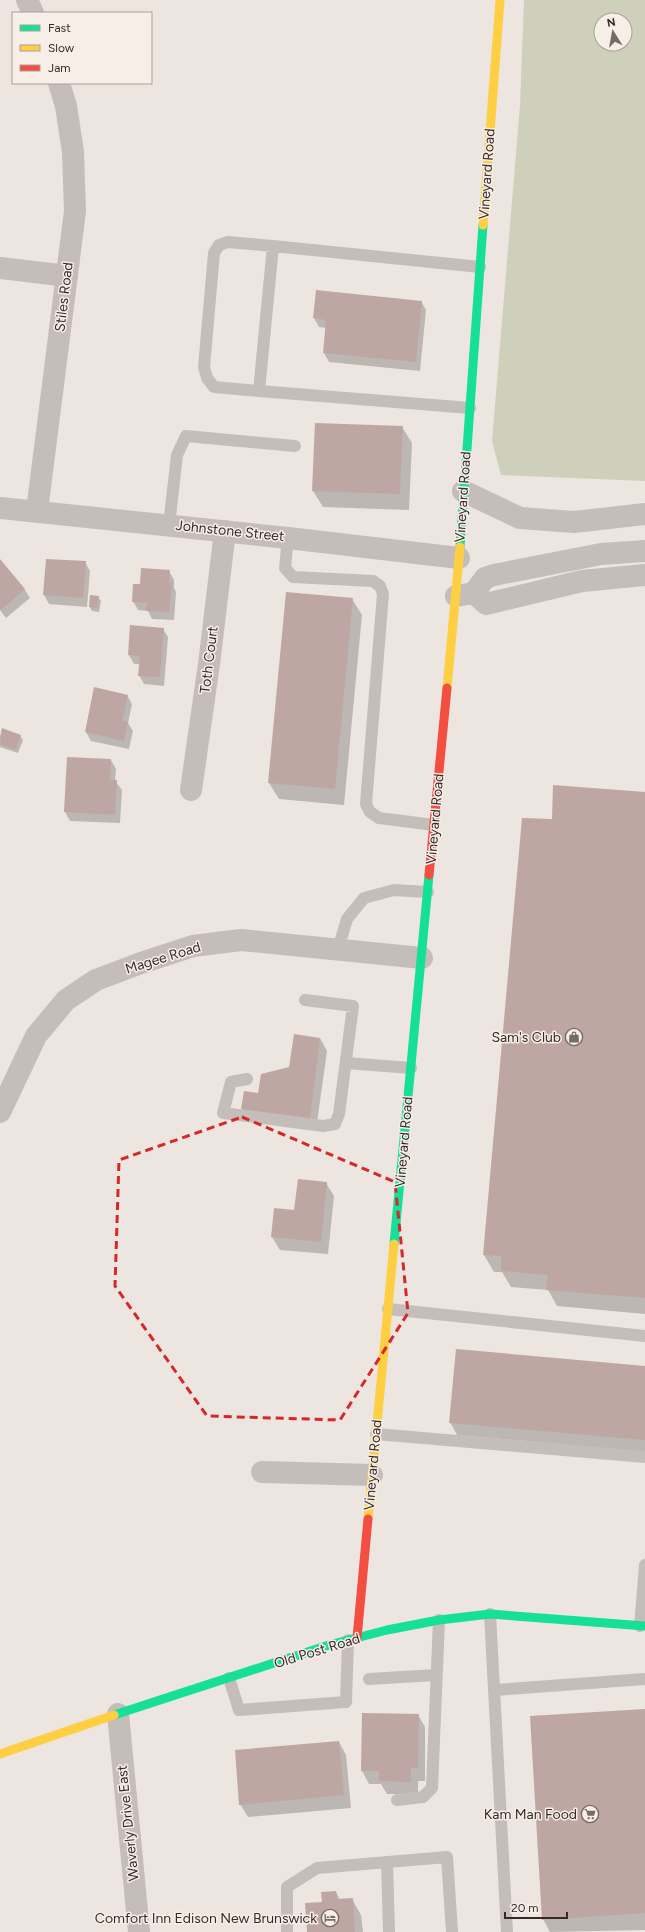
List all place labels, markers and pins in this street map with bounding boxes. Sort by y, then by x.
shop icon: Sam's Club [564,1027,584,1047]
place label: Sam's Club [491,1029,561,1046]
supermarket icon: Kam Man Food [580,1804,600,1824]
place label: Kam Man Food [484,1806,577,1823]
hotel icon: Comfort Inn Edison New Brunswick [320,1908,340,1928]
place label: Comfort Inn Edison New Brunswick [95,1910,317,1927]

